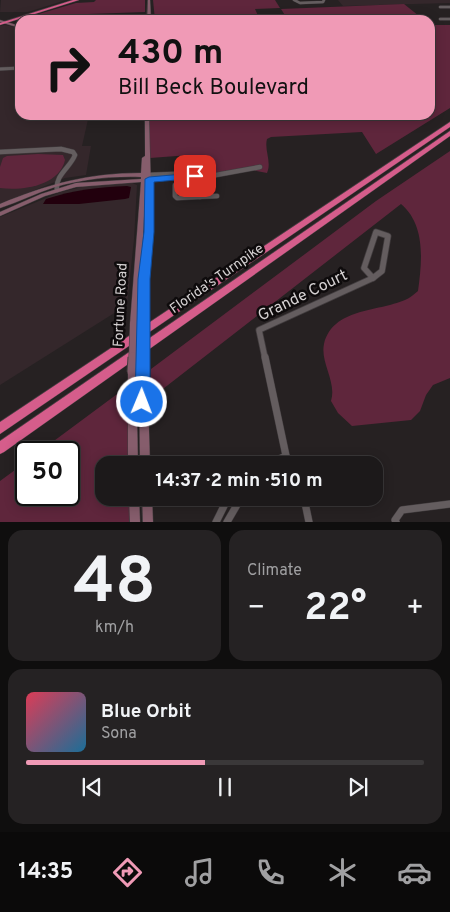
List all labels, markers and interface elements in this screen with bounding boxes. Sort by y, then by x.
text: 430 m [118,32,223,76]
icon: right [35,35,100,100]
text: Bill Beck Boulevard [118,75,309,102]
pin [174,155,216,197]
icon: arrive [181,162,209,190]
street label: Florida's Turnpike [167,240,267,318]
street label: Fortune Road [110,262,132,348]
street label: Grande Court [255,266,351,326]
position arrow [115,375,167,427]
speed limit sign: 50 [15,441,80,506]
text: 14:37 · 2 min · 510 m [155,469,323,493]
text: 48 [73,544,156,626]
text: Climate [247,561,302,581]
text: 22° [304,585,367,634]
text: − [247,591,265,627]
text: + [406,591,424,627]
text: km/h [95,618,134,638]
text: Blue Orbit [101,700,191,724]
text: Sona [101,724,137,744]
icon: previous [78,773,106,801]
icon: pause [211,773,239,801]
icon: next [344,773,372,801]
icon: directions [110,855,145,890]
icon: music [182,855,217,890]
icon: phone [253,855,288,890]
icon: climate [325,855,360,890]
icon: car [397,855,432,890]
text: 14:35 [18,859,73,886]

